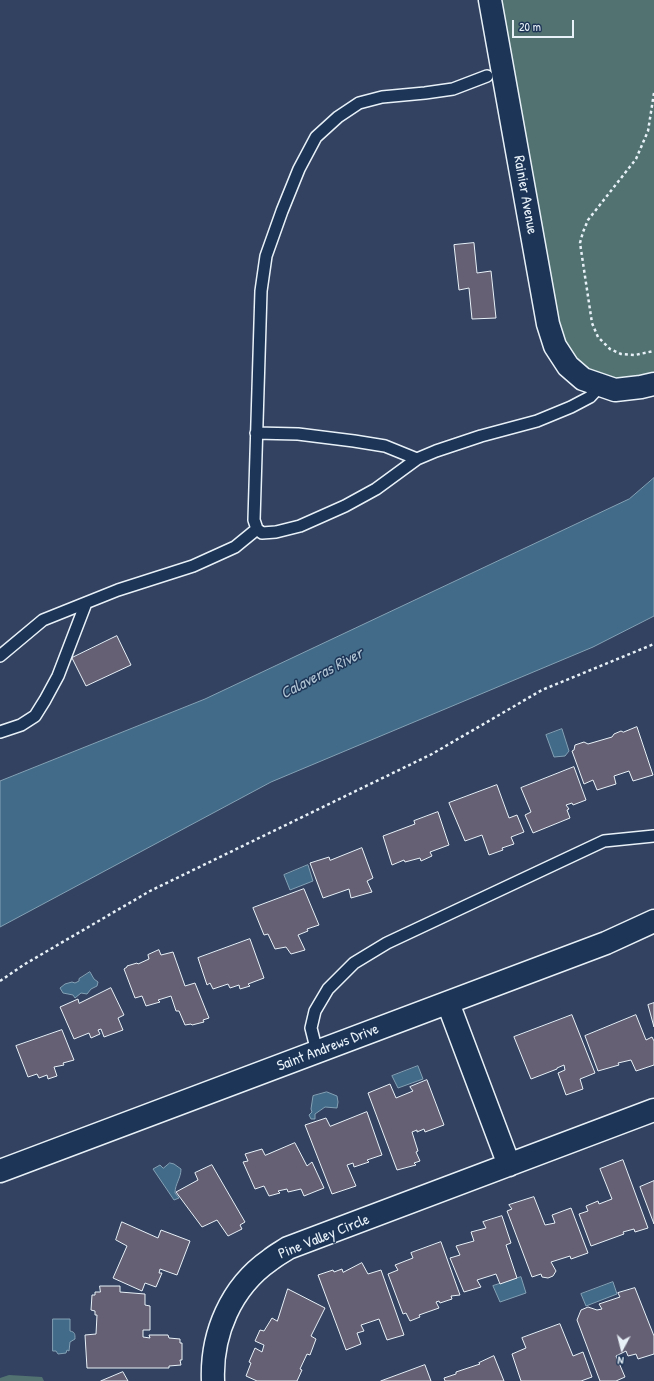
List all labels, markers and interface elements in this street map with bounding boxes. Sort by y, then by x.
scale bar [514,12,576,38]
text: 20 m [519,18,541,35]
street label: Rainier Avenue [509,154,541,236]
water label: Calaveras River [278,644,366,704]
street label: Saint Andrews Drive [275,1020,381,1076]
street label: Pine Valley Circle [276,1211,372,1263]
north arrow [602,1329,642,1369]
text: N [617,1354,624,1368]

